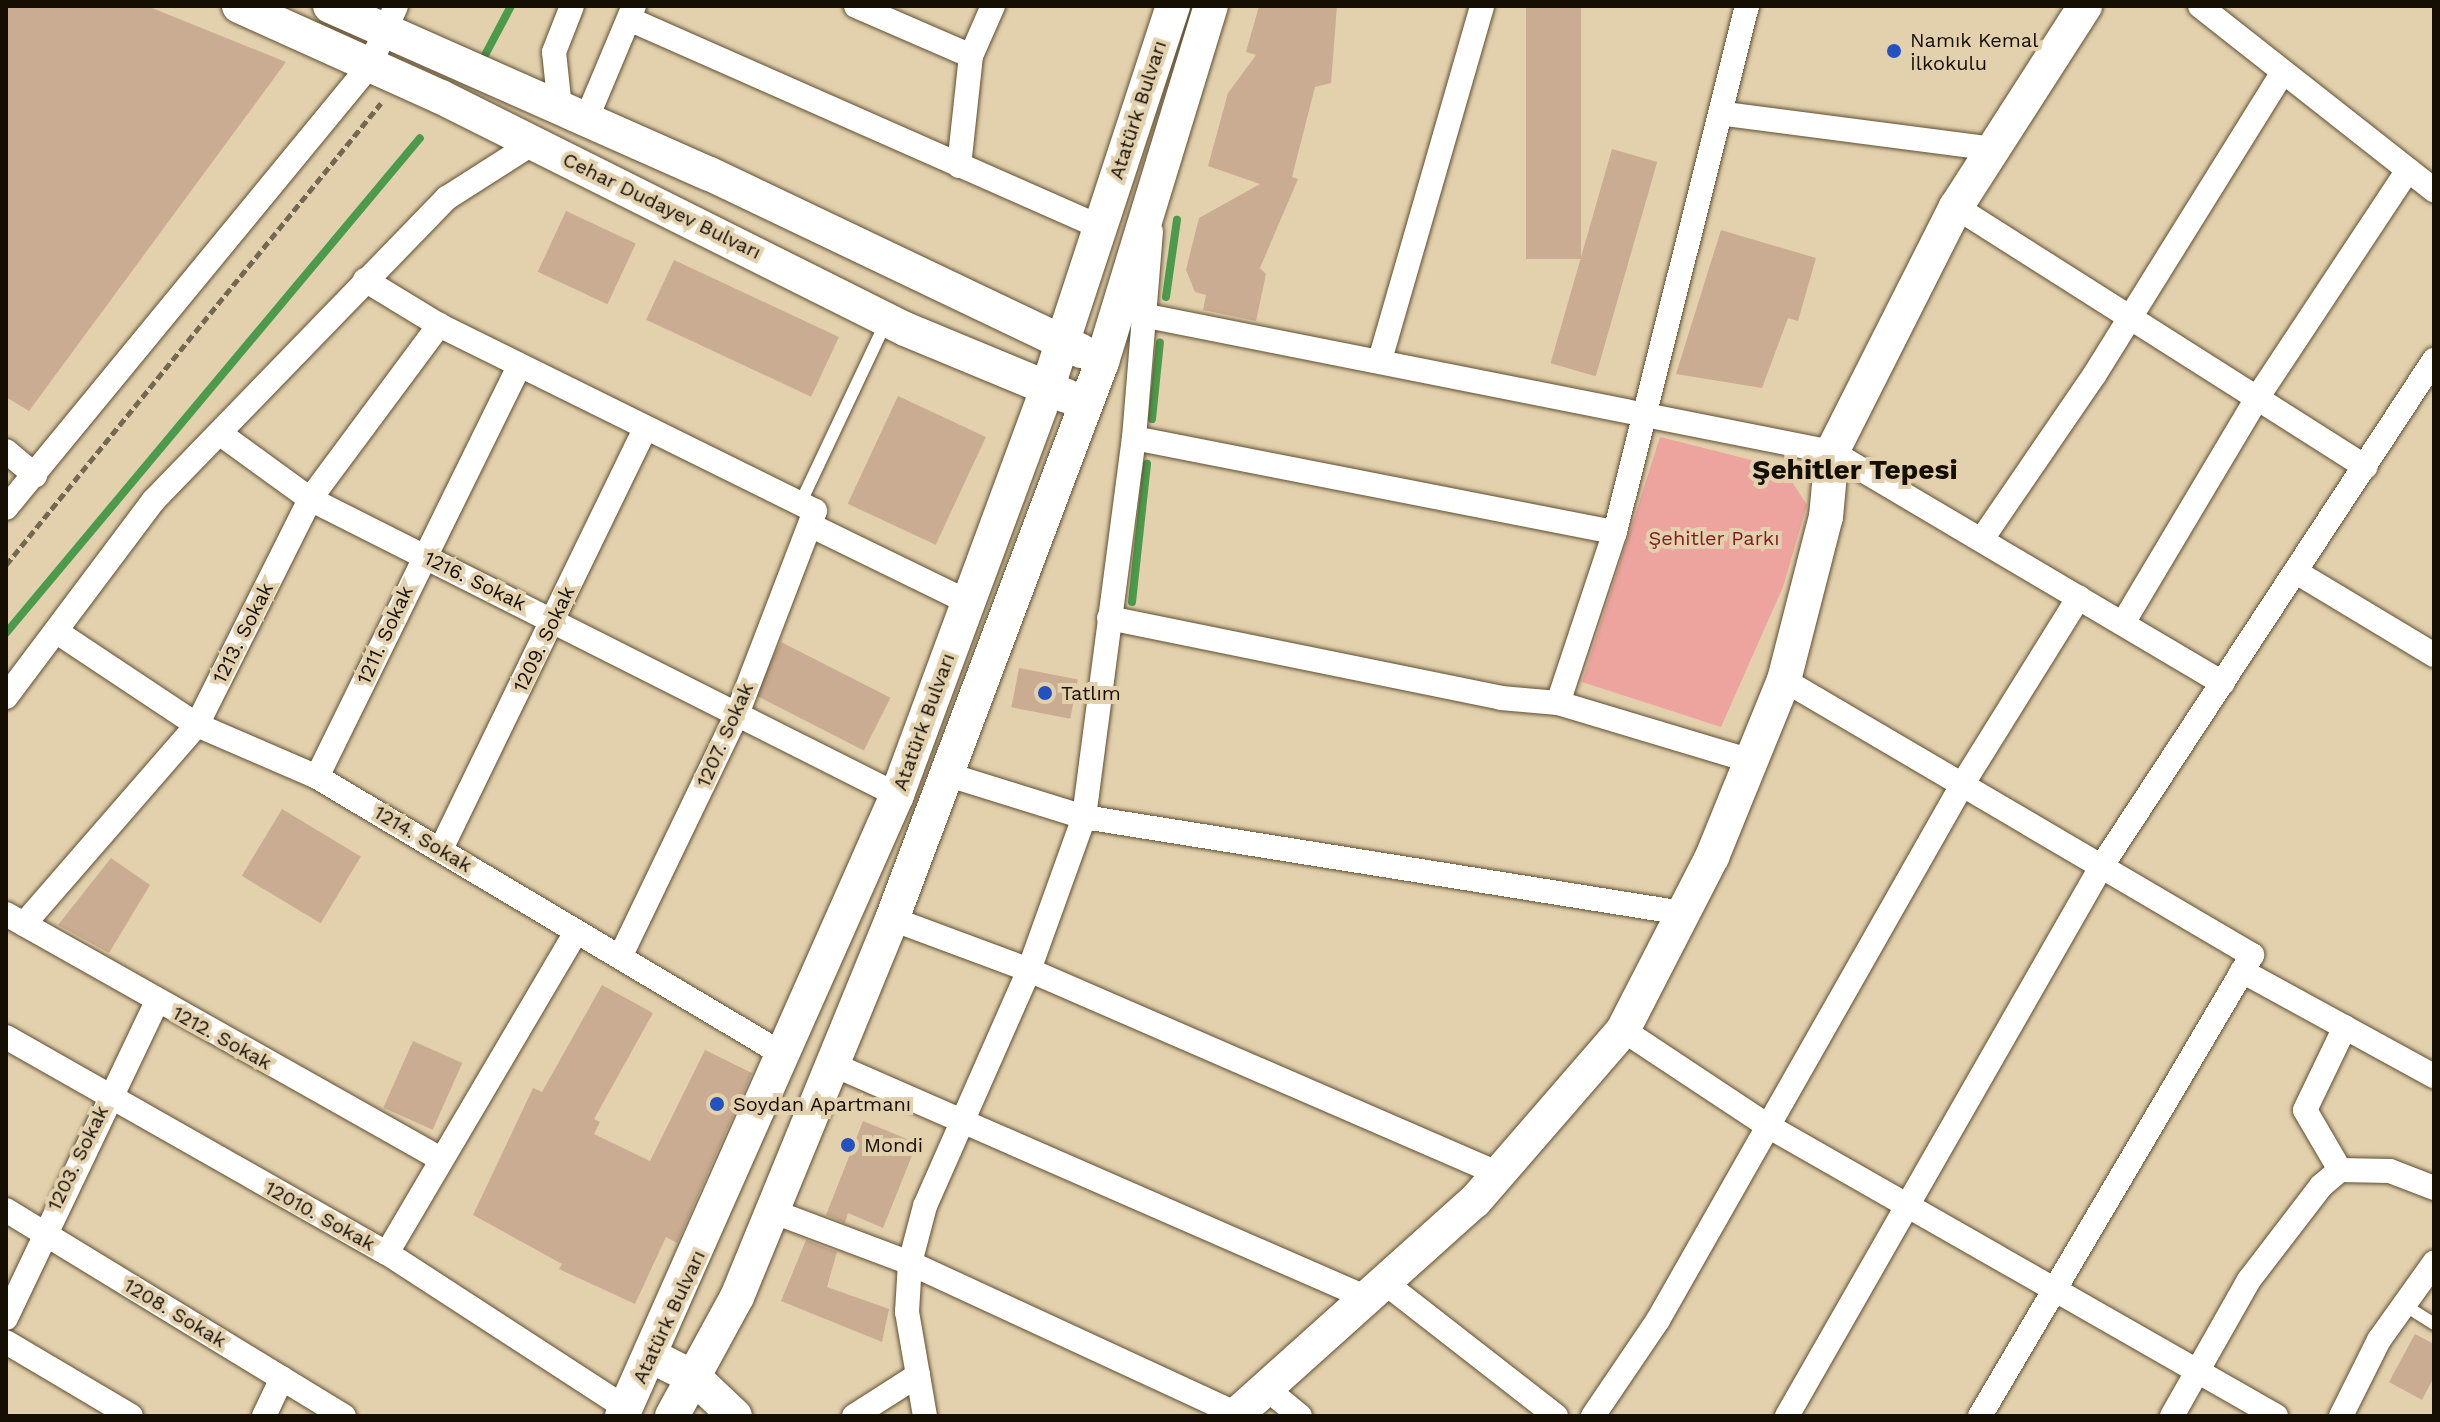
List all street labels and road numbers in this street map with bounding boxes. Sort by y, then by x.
street label: Atatürk Bulvarı [1104,37,1172,183]
street label: Cehar Dudayev Bulvarı [558,147,766,265]
street label: 1216. Sokak [420,546,530,616]
street label: 1213. Sokak [207,579,279,687]
street label: 1211. Sokak [352,582,418,688]
street label: 1209. Sokak [508,582,580,696]
street label: Atatürk Bulvarı [888,650,960,794]
street label: 1207. Sokak [691,679,759,791]
street label: 1214. Sokak [370,800,476,878]
street label: 1212. Sokak [168,1001,276,1075]
street label: 1203. Sokak [42,1102,114,1214]
street label: 12010. Sokak [261,1176,379,1256]
street label: Atatürk Bulvarı [628,1246,710,1388]
street label: 1208. Sokak [120,1273,230,1353]

